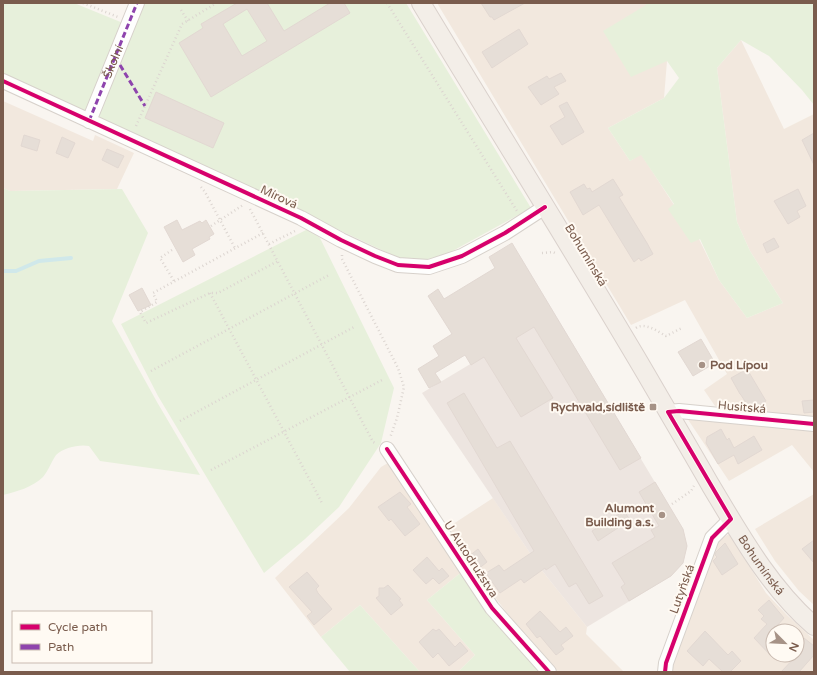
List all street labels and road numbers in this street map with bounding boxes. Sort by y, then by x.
street label: Školní [100,43,126,80]
street label: Mírová [258,182,300,212]
street label: Bohumínská [562,221,610,289]
street label: Husitská [717,398,767,416]
street label: U Autodružstva [441,518,501,600]
street label: Bohumínská [735,532,787,598]
street label: Lutyňská [667,562,697,616]

